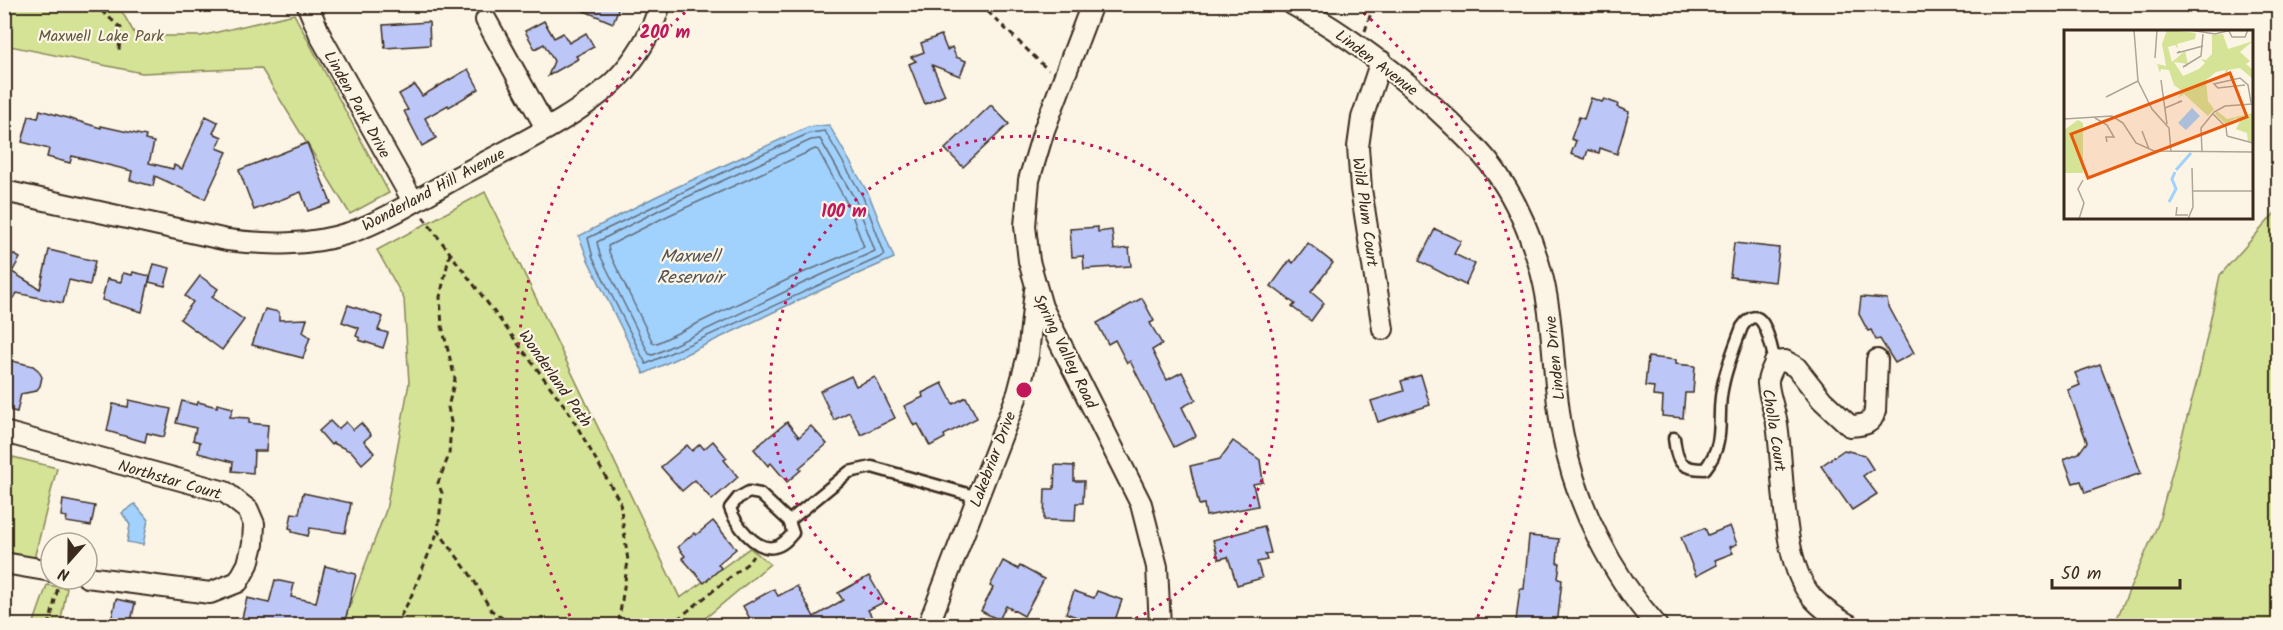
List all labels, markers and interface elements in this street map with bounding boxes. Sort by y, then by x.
text: 200 m [640,19,691,48]
park label: Maxwell Lake Park [38,24,164,49]
street label: Linden Avenue [1329,24,1423,103]
inset map [2064,30,2253,219]
street label: Linden Park Drive [317,46,397,163]
street label: Wonderland Hill Avenue [358,142,510,239]
street label: Wild Plum Court [1344,156,1385,269]
text: 100 m [821,198,867,227]
water label: Maxwell Reservoir [657,243,727,293]
street label: Spring Valley Road [1026,290,1104,414]
street label: Linden Drive [1539,314,1572,401]
street label: Wonderland Path [512,325,598,433]
centre of rings [1014,380,1034,400]
street label: Cholla Court [1755,387,1792,474]
street label: Lakebriar Drive [964,408,1023,511]
street label: Northstar Court [115,454,225,507]
north arrow [39,531,99,591]
scale bar [2052,552,2180,590]
text: N [55,560,73,587]
text: 50 m [2061,560,2101,589]

